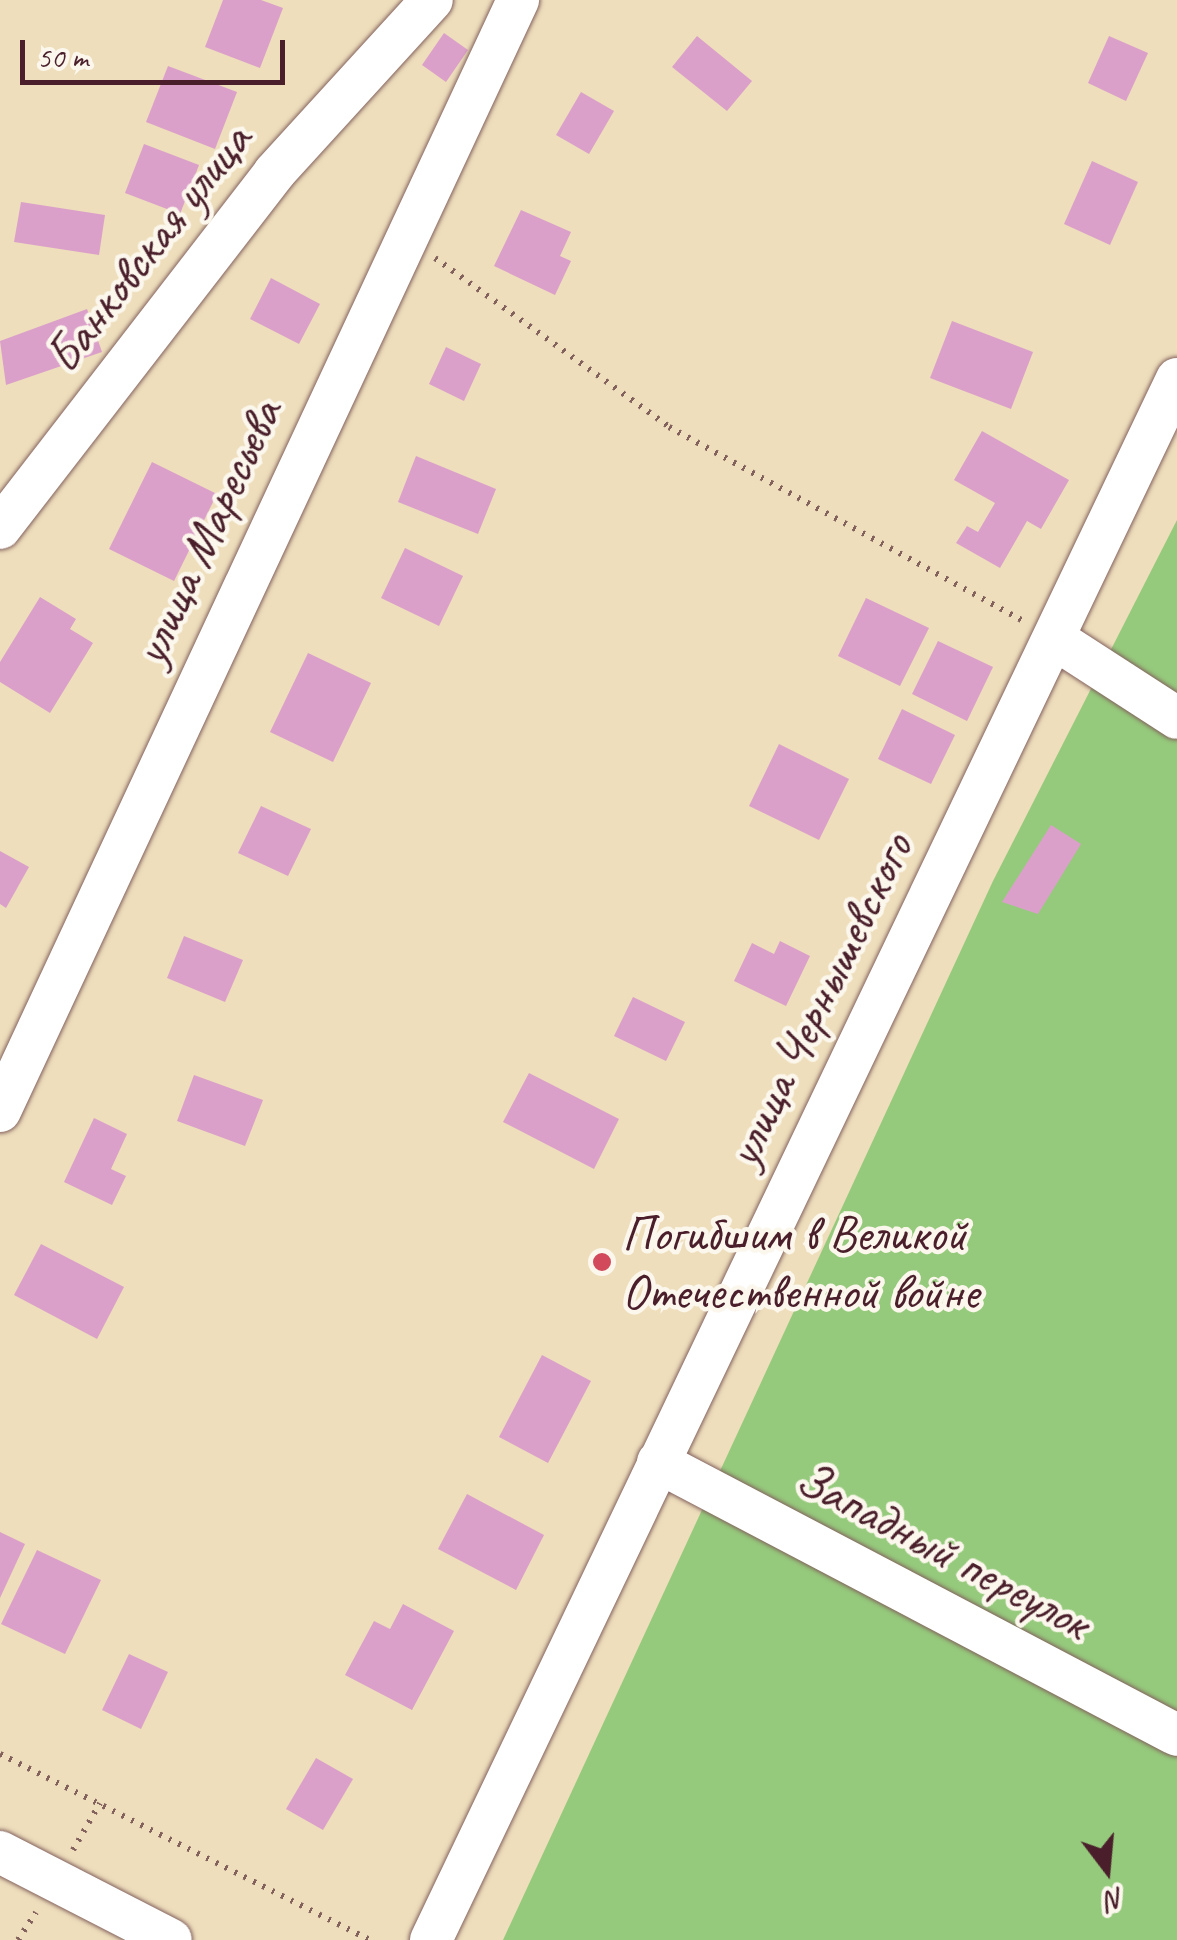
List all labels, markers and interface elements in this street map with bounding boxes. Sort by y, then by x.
scale bar [25,20,290,82]
text: 50 m [37,38,88,76]
street label: Банковская улица [31,111,265,385]
street label: улица Маресьева [119,389,295,675]
street label: улица Чернышевского [713,824,925,1176]
place label: Погибшим в Великой Отечественной войне [622,1203,979,1320]
marker: Погибшим в Великой Отечественной войне [591,1251,613,1273]
street label: Западный переулок [786,1448,1100,1652]
north arrow [1057,1820,1157,1920]
text: N [1102,1880,1129,1919]

